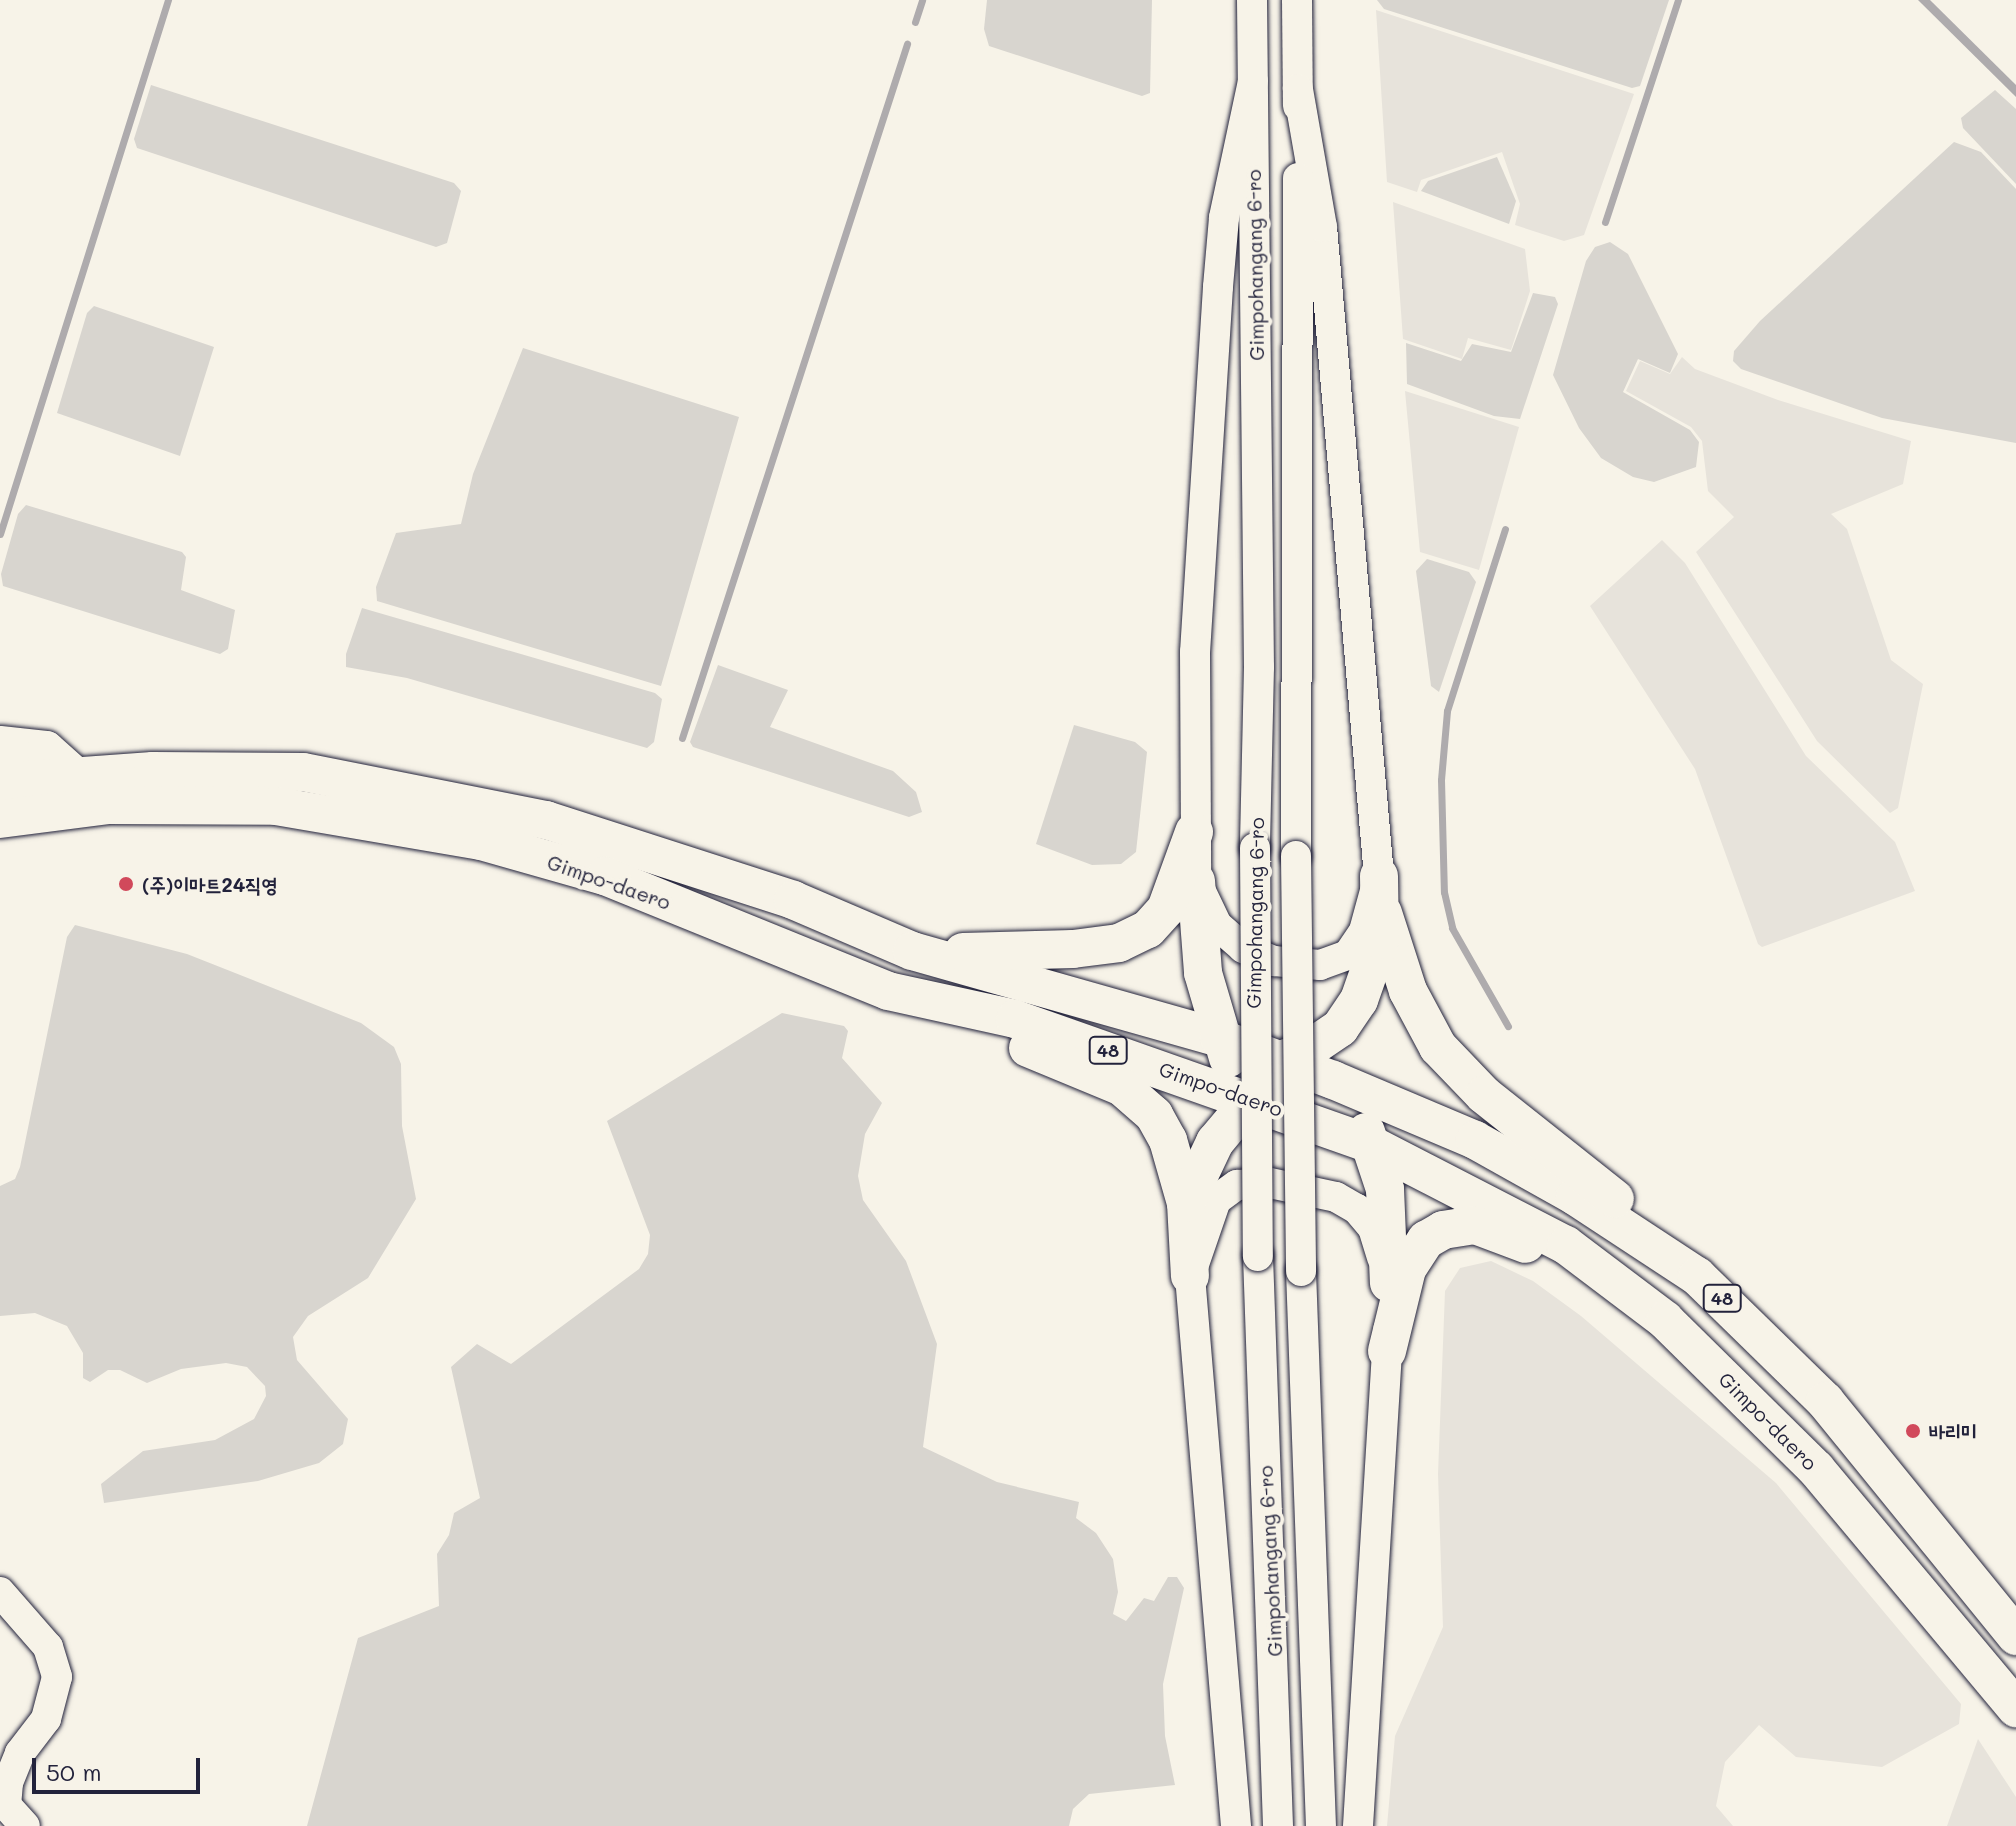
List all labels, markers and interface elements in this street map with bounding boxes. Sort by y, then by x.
street label: Gimpohangang 6-ro [1241,169,1269,361]
street label: Gimpohangang 6-ro [1241,817,1269,1009]
street label: Gimpo-daero [544,850,674,914]
place label: (주)이마트24직영 [142,872,278,896]
marker: (주)이마트24직영 [117,875,135,893]
road number: 48 [1088,1036,1128,1064]
street label: Gimpo-daero [1156,1057,1286,1121]
road number: 48 [1702,1284,1742,1312]
street label: Gimpo-daero [1714,1367,1822,1475]
place label: 바리미 [1929,1419,1977,1443]
marker: 바리미 [1904,1422,1922,1440]
street label: Gimpohangang 6-ro [1253,1465,1287,1657]
scale bar [36,1742,204,1792]
text: 50 m [46,1756,102,1787]

